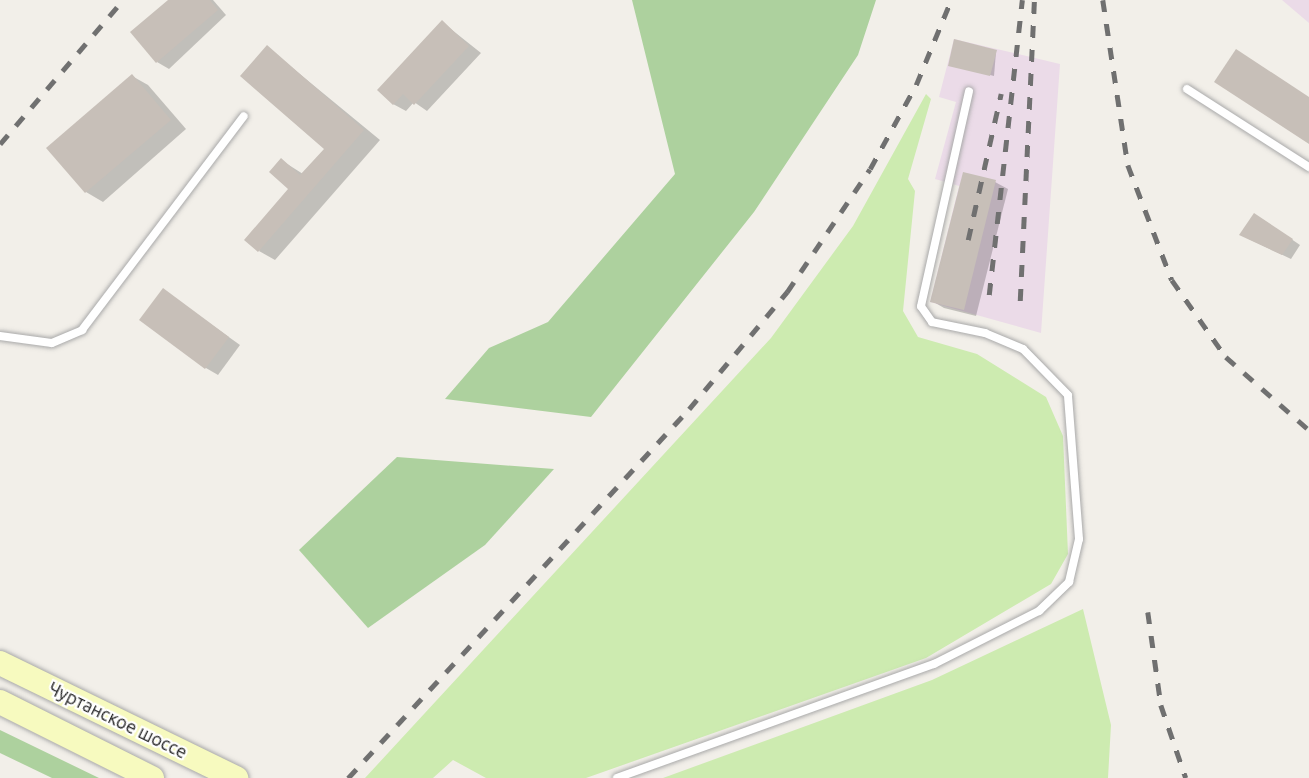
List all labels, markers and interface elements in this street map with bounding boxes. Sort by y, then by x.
street label: Чуртанское шоссе [45,677,191,763]

